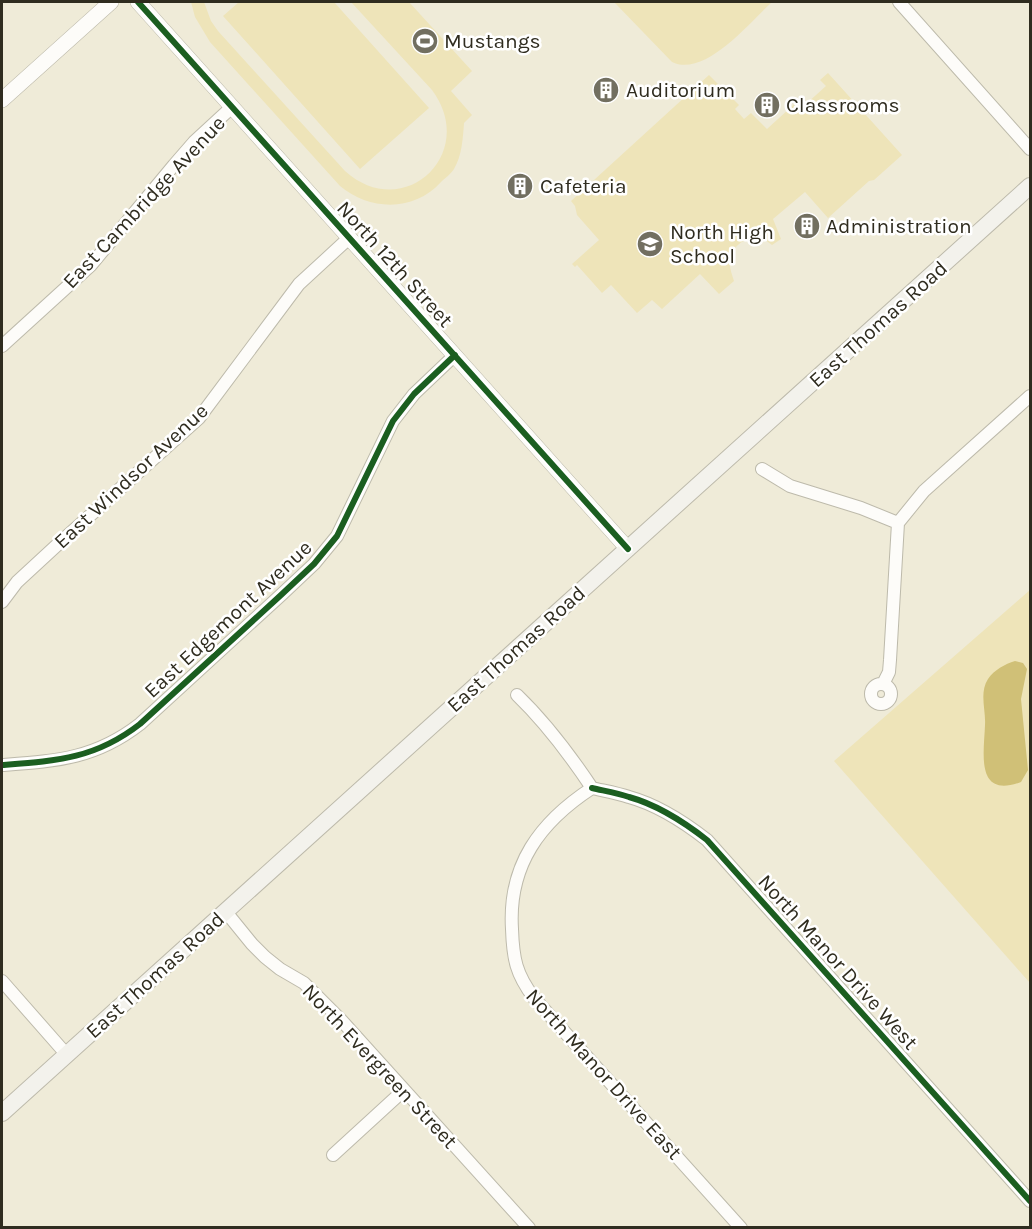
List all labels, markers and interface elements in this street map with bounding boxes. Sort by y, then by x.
sports icon: Mustangs [410,26,440,56]
place label: Mustangs [444,29,541,53]
building icon: Auditorium [591,75,621,105]
place label: Auditorium [626,78,735,102]
building icon: Classrooms [752,90,782,120]
place label: Classrooms [786,93,900,117]
street label: East Cambridge Avenue [58,111,230,293]
building icon: Cafeteria [505,171,535,201]
place label: Cafeteria [540,174,627,198]
street label: North 12th Street [332,196,458,332]
building icon: Administration [792,211,822,241]
place label: Administration [826,214,972,238]
place label: North High School [670,220,774,268]
school or university icon: North High School [635,229,665,259]
street label: East Thomas Road [804,256,952,392]
street label: East Windsor Avenue [49,398,213,554]
street label: East Edgemont Avenue [139,535,317,703]
street label: East Thomas Road [442,581,590,717]
street label: North Manor Drive West [753,870,923,1054]
street label: East Thomas Road [81,907,229,1043]
street label: North Evergreen Street [298,979,462,1153]
street label: North Manor Drive East [521,984,687,1164]

